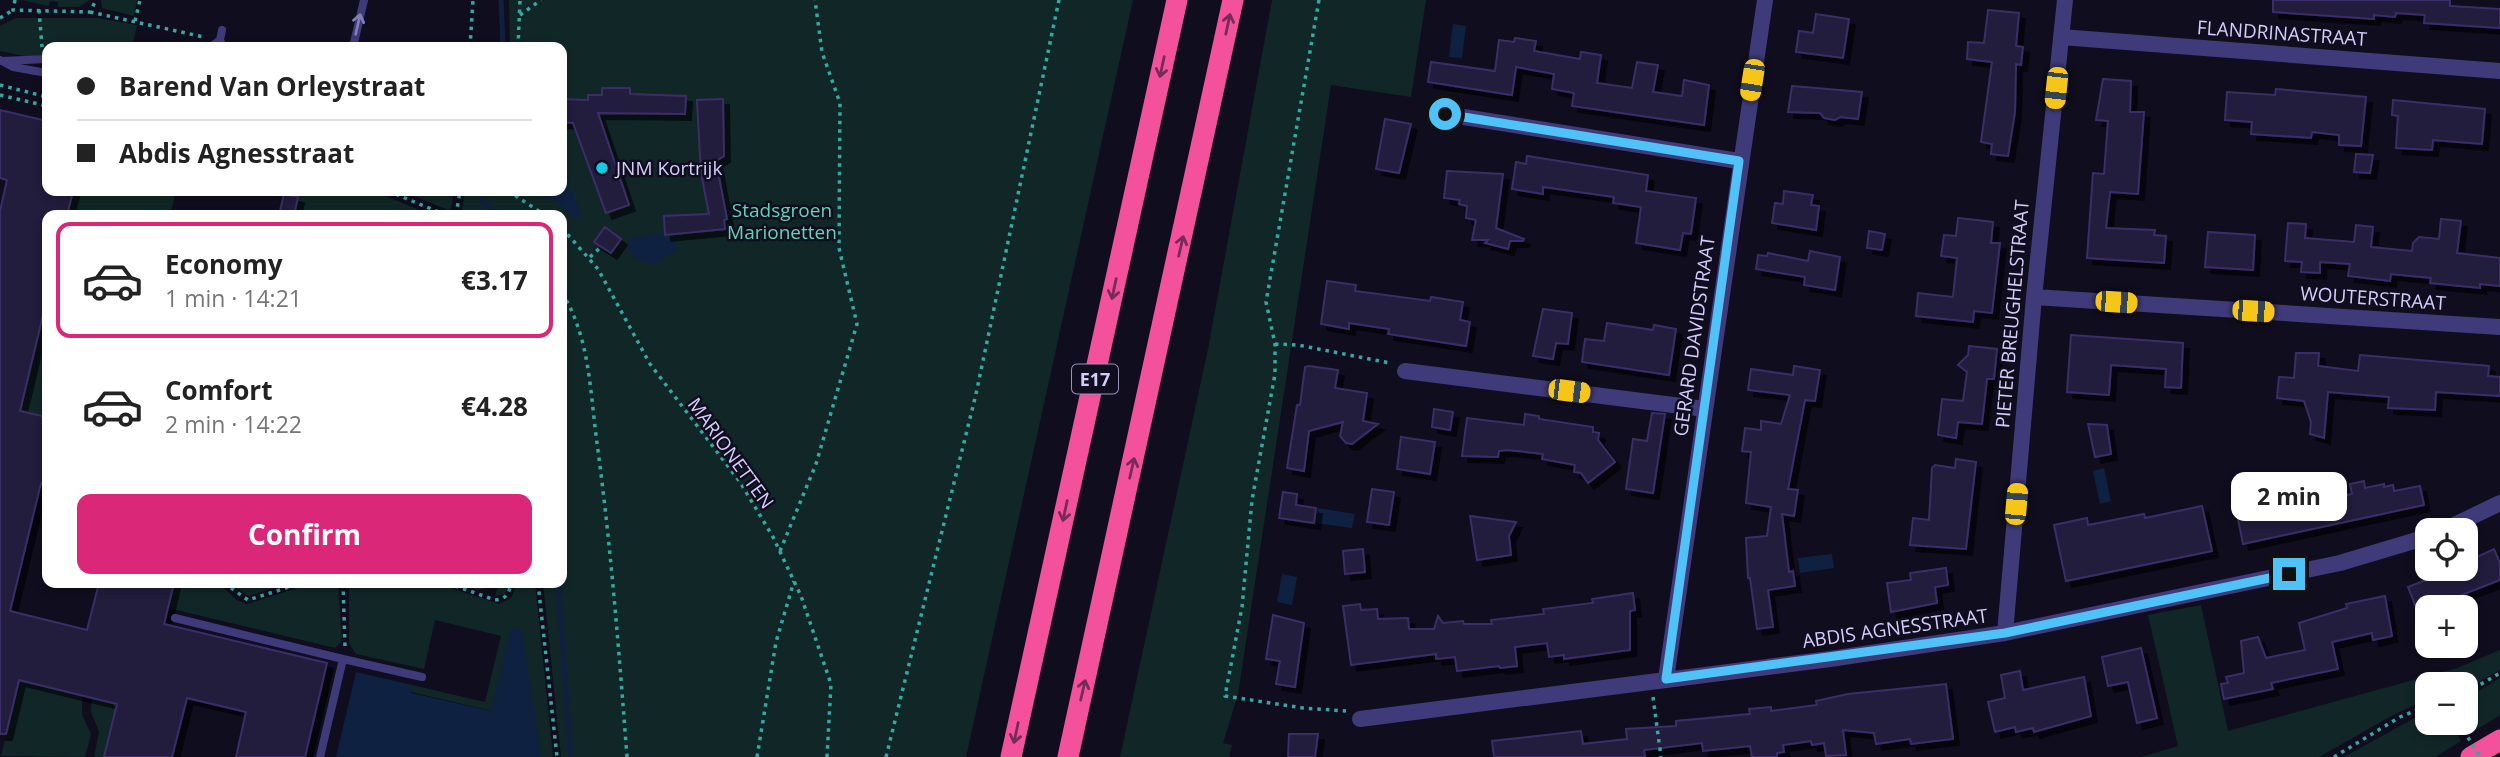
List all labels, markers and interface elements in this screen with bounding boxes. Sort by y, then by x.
one-way arrow [352,13,366,36]
one-way arrow [1221,13,1235,36]
street label: FLANDRINASTRAAT [2196,14,2368,52]
one-way arrow [1155,55,1169,78]
car [1739,58,1766,102]
car [2044,66,2069,110]
text: Barend Van Orleystraat [119,68,425,104]
route start [1429,98,1461,130]
text: Abdis Agnesstraat [119,135,354,171]
place label: JNM Kortrijk [614,155,722,181]
marker: JNM Kortrijk [594,160,610,176]
park label: Stadsgroen Marionetten [727,197,837,245]
street label: PIETER BREUGHELSTRAAT [1989,198,2035,429]
street label: GERARD DAVIDSTRAAT [1667,234,1721,438]
one-way arrow [1175,235,1189,258]
text: Economy [165,246,283,282]
icon: car [81,249,144,312]
text: €3.17 [461,262,528,298]
one-way arrow [1107,277,1121,300]
street label: WOUTERSTRAAT [2299,280,2447,316]
text: 1 min · 14:21 [165,282,302,314]
car [2095,290,2138,314]
car [2232,299,2275,323]
road number: E17 [1072,365,1118,394]
text: Comfort [165,372,272,408]
icon: car [81,375,144,438]
car [1547,378,1592,404]
text: €4.28 [461,388,528,424]
street label: MARIONETTEN [682,392,780,514]
text: 2 min · 14:22 [165,408,302,440]
one-way arrow [1126,457,1139,480]
callout: 2 min [2231,472,2347,522]
text: 2 min [2257,480,2321,512]
car [2004,482,2029,526]
button: Confirm [77,494,532,574]
one-way arrow [1058,499,1072,522]
map controls [2415,518,2478,735]
button: locate [2415,518,2478,581]
route end [2273,558,2305,590]
button: + [2415,595,2478,658]
street label: ABDIS AGNESSTRAAT [1801,602,1990,654]
button: − [2415,672,2478,735]
one-way arrow [1076,679,1090,702]
one-way arrow [1009,722,1022,744]

